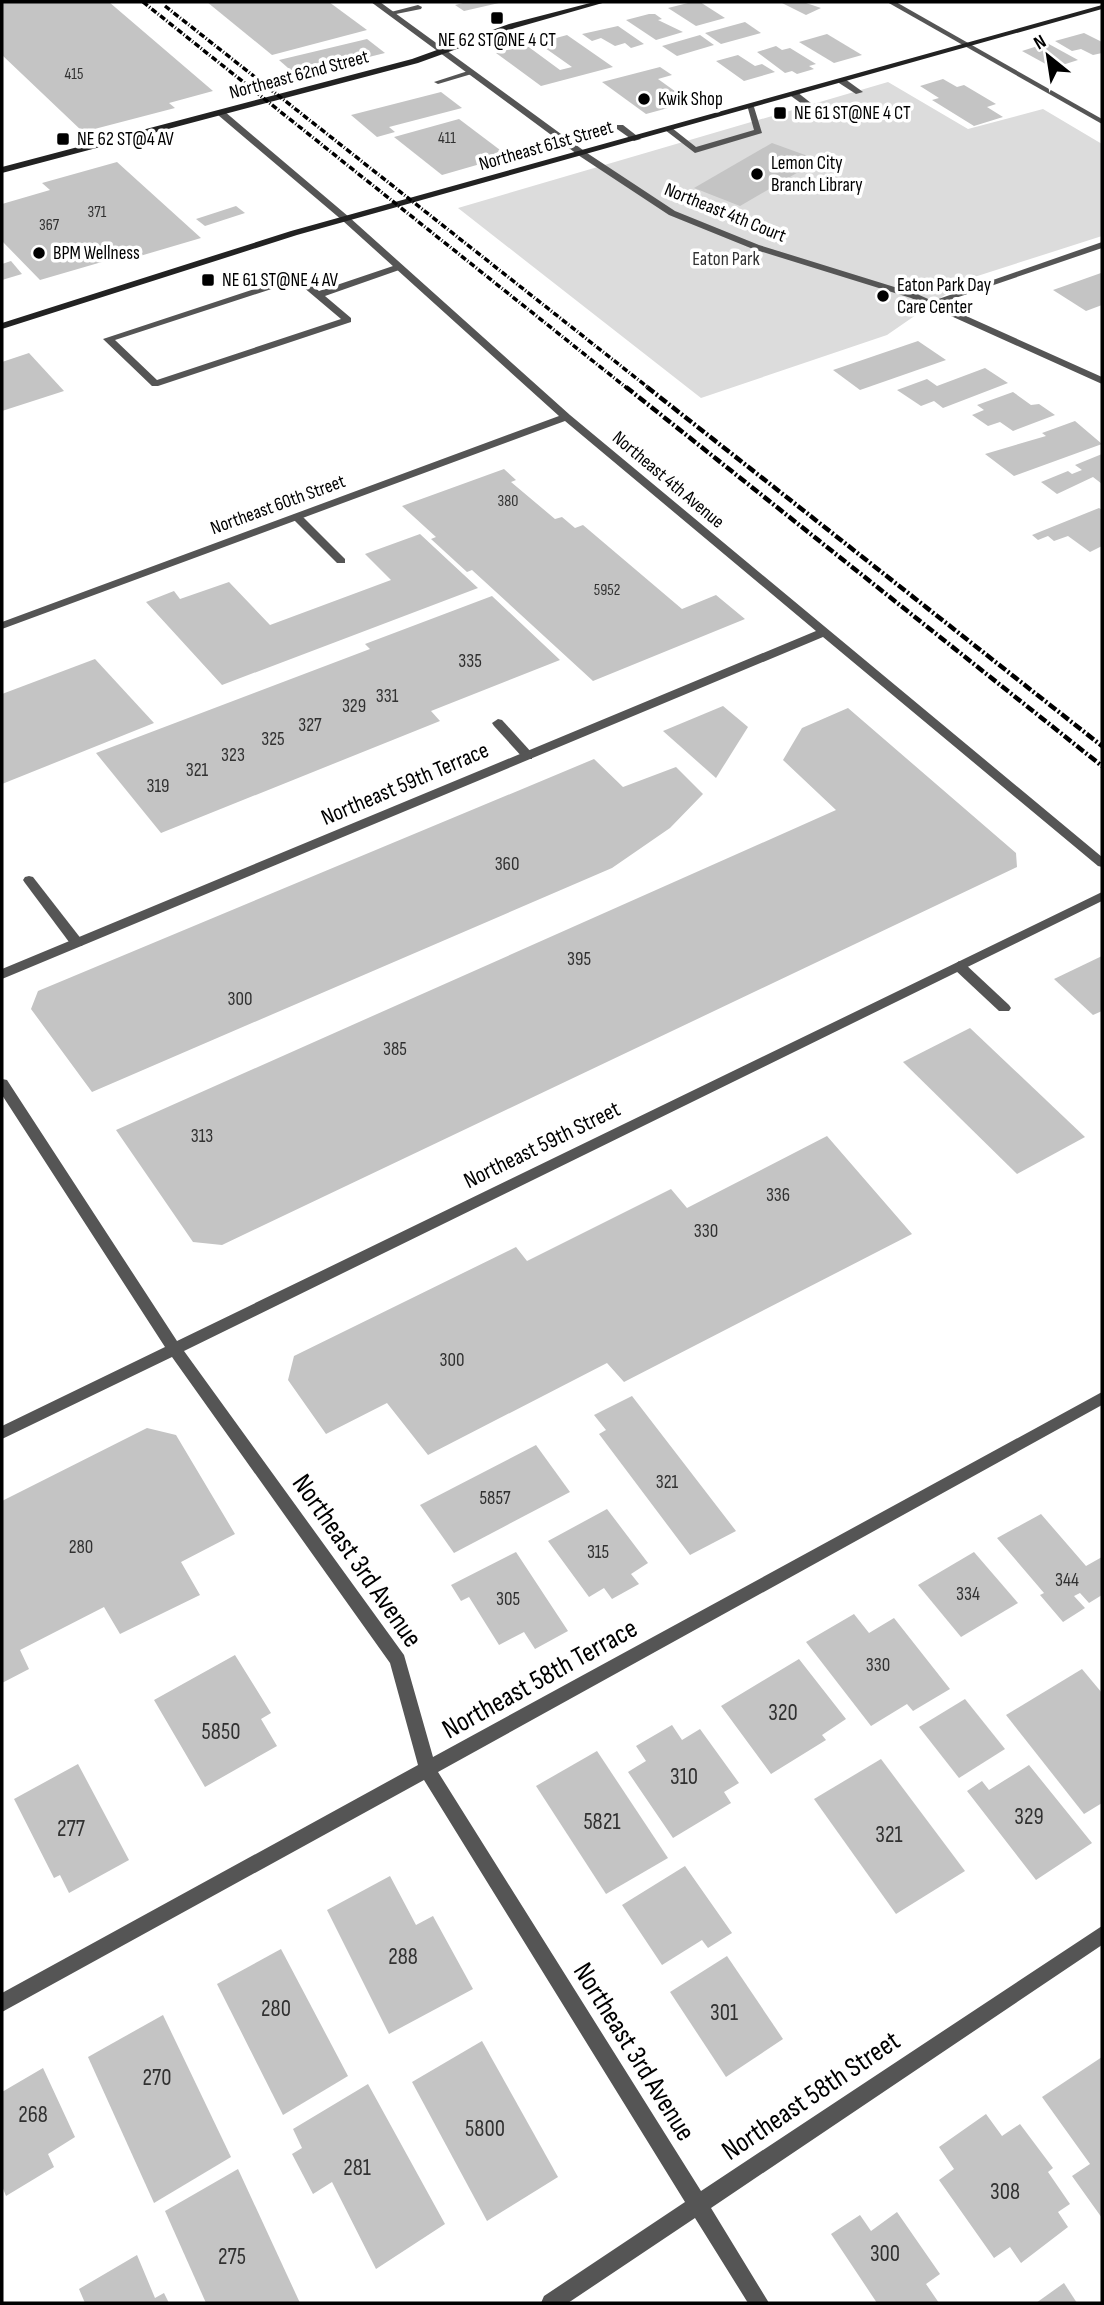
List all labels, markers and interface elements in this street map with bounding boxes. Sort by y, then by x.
marker: NE 62 ST@NE 4 CT [489,10,505,26]
north arrow [1013,21,1083,91]
place label: NE 62 ST@NE 4 CT [438,29,556,52]
text: N [1030,30,1050,55]
street label: Northeast 62nd Street [227,45,371,105]
house number: 415 [65,65,83,84]
place label: Kwik Shop [658,88,723,111]
marker: Kwik Shop [636,91,652,107]
place label: NE 61 ST@NE 4 CT [794,102,911,125]
marker: NE 61 ST@NE 4 CT [772,105,788,121]
street label: Northeast 61st Street [476,116,616,176]
place label: NE 62 ST@4 AV [77,128,174,151]
house number: 411 [438,129,456,148]
marker: NE 62 ST@4 AV [55,131,71,147]
place label: Lemon City Branch Library [771,152,863,197]
marker: Lemon City Branch Library [749,166,765,182]
street label: Northeast 4th Court [661,178,789,248]
house number: 371 [88,203,107,222]
house number: 367 [39,216,60,235]
place label: BPM Wellness [53,242,140,265]
marker: BPM Wellness [31,245,47,261]
park label: Eaton Park [692,248,760,271]
place label: NE 61 ST@NE 4 AV [222,269,339,292]
marker: NE 61 ST@NE 4 AV [200,272,216,288]
place label: Eaton Park Day Care Center [897,274,992,319]
marker: Eaton Park Day Care Center [875,288,891,304]
street label: Northeast 4th Avenue [607,426,729,534]
street label: Northeast 60th Street [208,470,349,540]
house number: 380 [498,492,518,511]
house number: 5952 [594,581,620,600]
house number: 335 [458,650,482,673]
house number: 331 [376,685,399,708]
house number: 329 [342,695,366,718]
house number: 327 [298,714,322,737]
house number: 325 [261,728,285,751]
street label: Northeast 59th Terrace [317,736,493,832]
house number: 323 [221,744,245,767]
house number: 321 [186,759,209,782]
house number: 319 [146,775,170,798]
house number: 360 [495,853,519,876]
house number: 395 [567,948,591,971]
house number: 300 [228,988,252,1011]
house number: 385 [383,1038,407,1061]
street label: Northeast 59th Street [459,1095,625,1195]
house number: 313 [191,1125,213,1148]
house number: 336 [766,1184,790,1207]
house number: 330 [694,1220,718,1243]
house number: 300 [440,1349,464,1372]
street label: Northeast 3rd Avenue [285,1468,429,1654]
house number: 321 [656,1471,679,1494]
house number: 5857 [479,1487,511,1510]
house number: 280 [69,1536,93,1559]
house number: 315 [587,1541,609,1564]
house number: 344 [1055,1569,1079,1592]
house number: 334 [956,1583,980,1606]
house number: 305 [496,1588,520,1611]
street label: Northeast 58th Terrace [437,1612,643,1746]
house number: 330 [866,1654,890,1677]
house number: 320 [768,1699,798,1727]
house number: 5850 [202,1718,240,1746]
house number: 310 [670,1763,698,1791]
house number: 329 [1014,1803,1044,1831]
house number: 5821 [583,1808,621,1836]
house number: 277 [57,1815,85,1843]
house number: 321 [875,1821,903,1849]
house number: 288 [388,1943,418,1971]
street label: Northeast 3rd Avenue [566,1957,702,2147]
house number: 280 [261,1995,291,2023]
house number: 301 [710,1999,738,2027]
street label: Northeast 58th Street [716,2024,906,2168]
house number: 270 [143,2064,171,2092]
house number: 268 [18,2101,48,2129]
house number: 5800 [465,2115,505,2143]
house number: 281 [343,2154,371,2182]
house number: 308 [990,2178,1020,2206]
house number: 300 [870,2240,900,2268]
house number: 275 [218,2243,246,2271]

